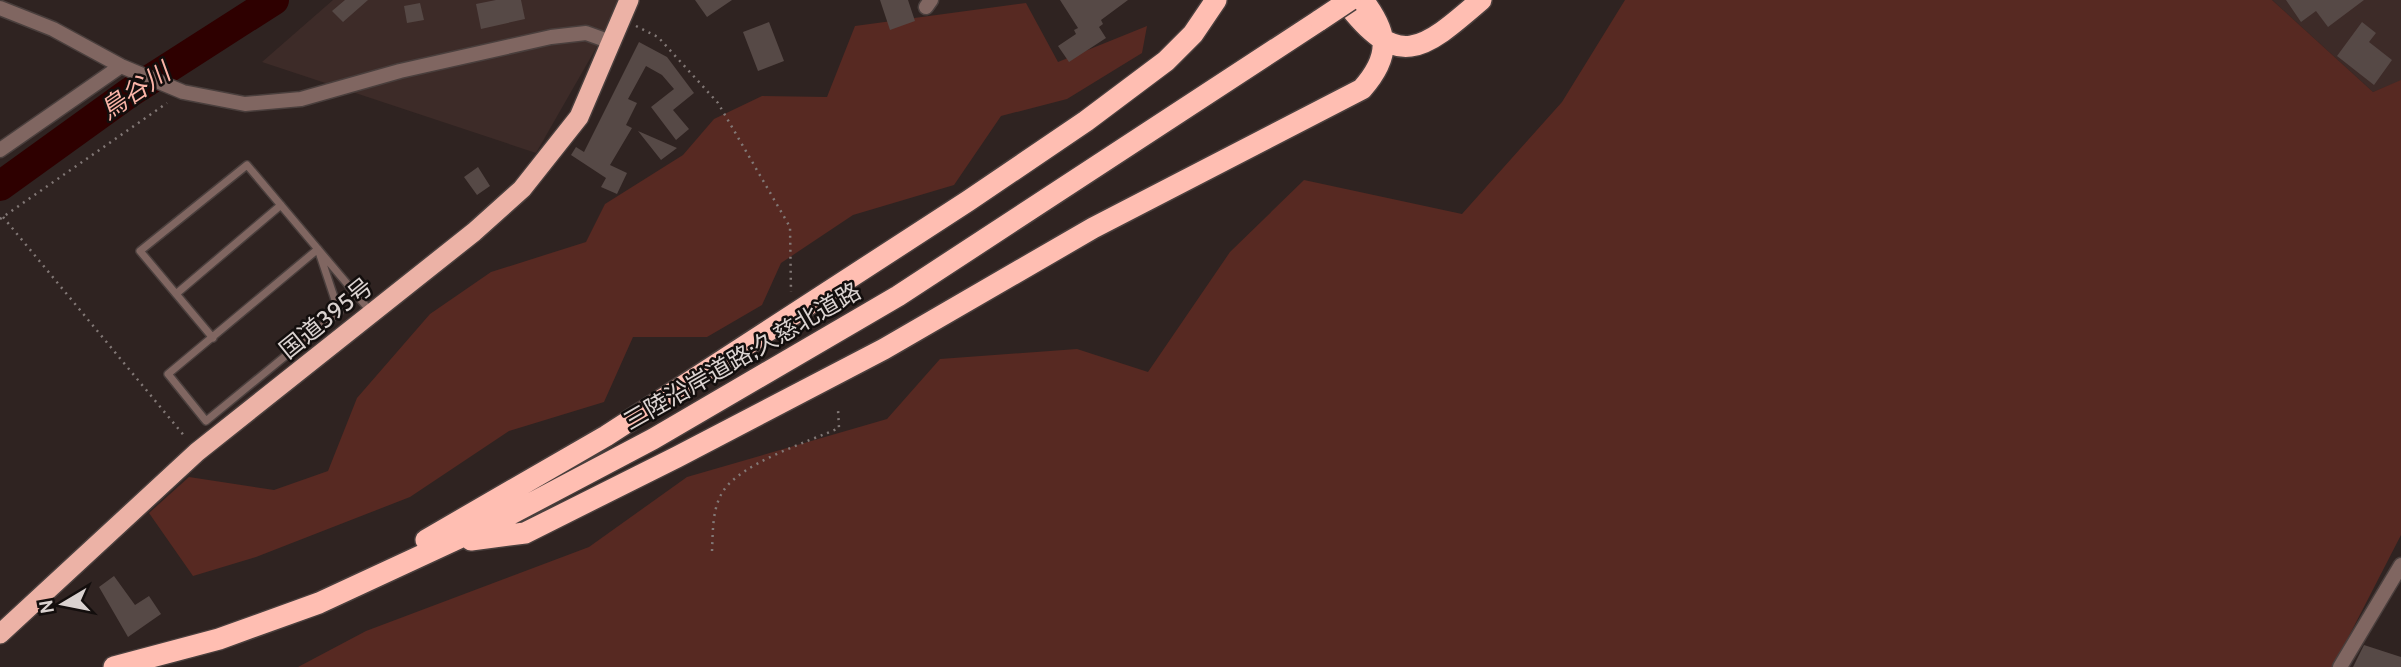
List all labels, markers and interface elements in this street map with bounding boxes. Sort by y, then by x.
water label: 鳥谷川 [94,54,179,126]
street label: 国道395号 [274,272,378,364]
street label: 三陸沿岸道路;久慈北道路 [618,276,866,436]
north arrow [28,569,98,639]
text: N [34,598,59,615]

